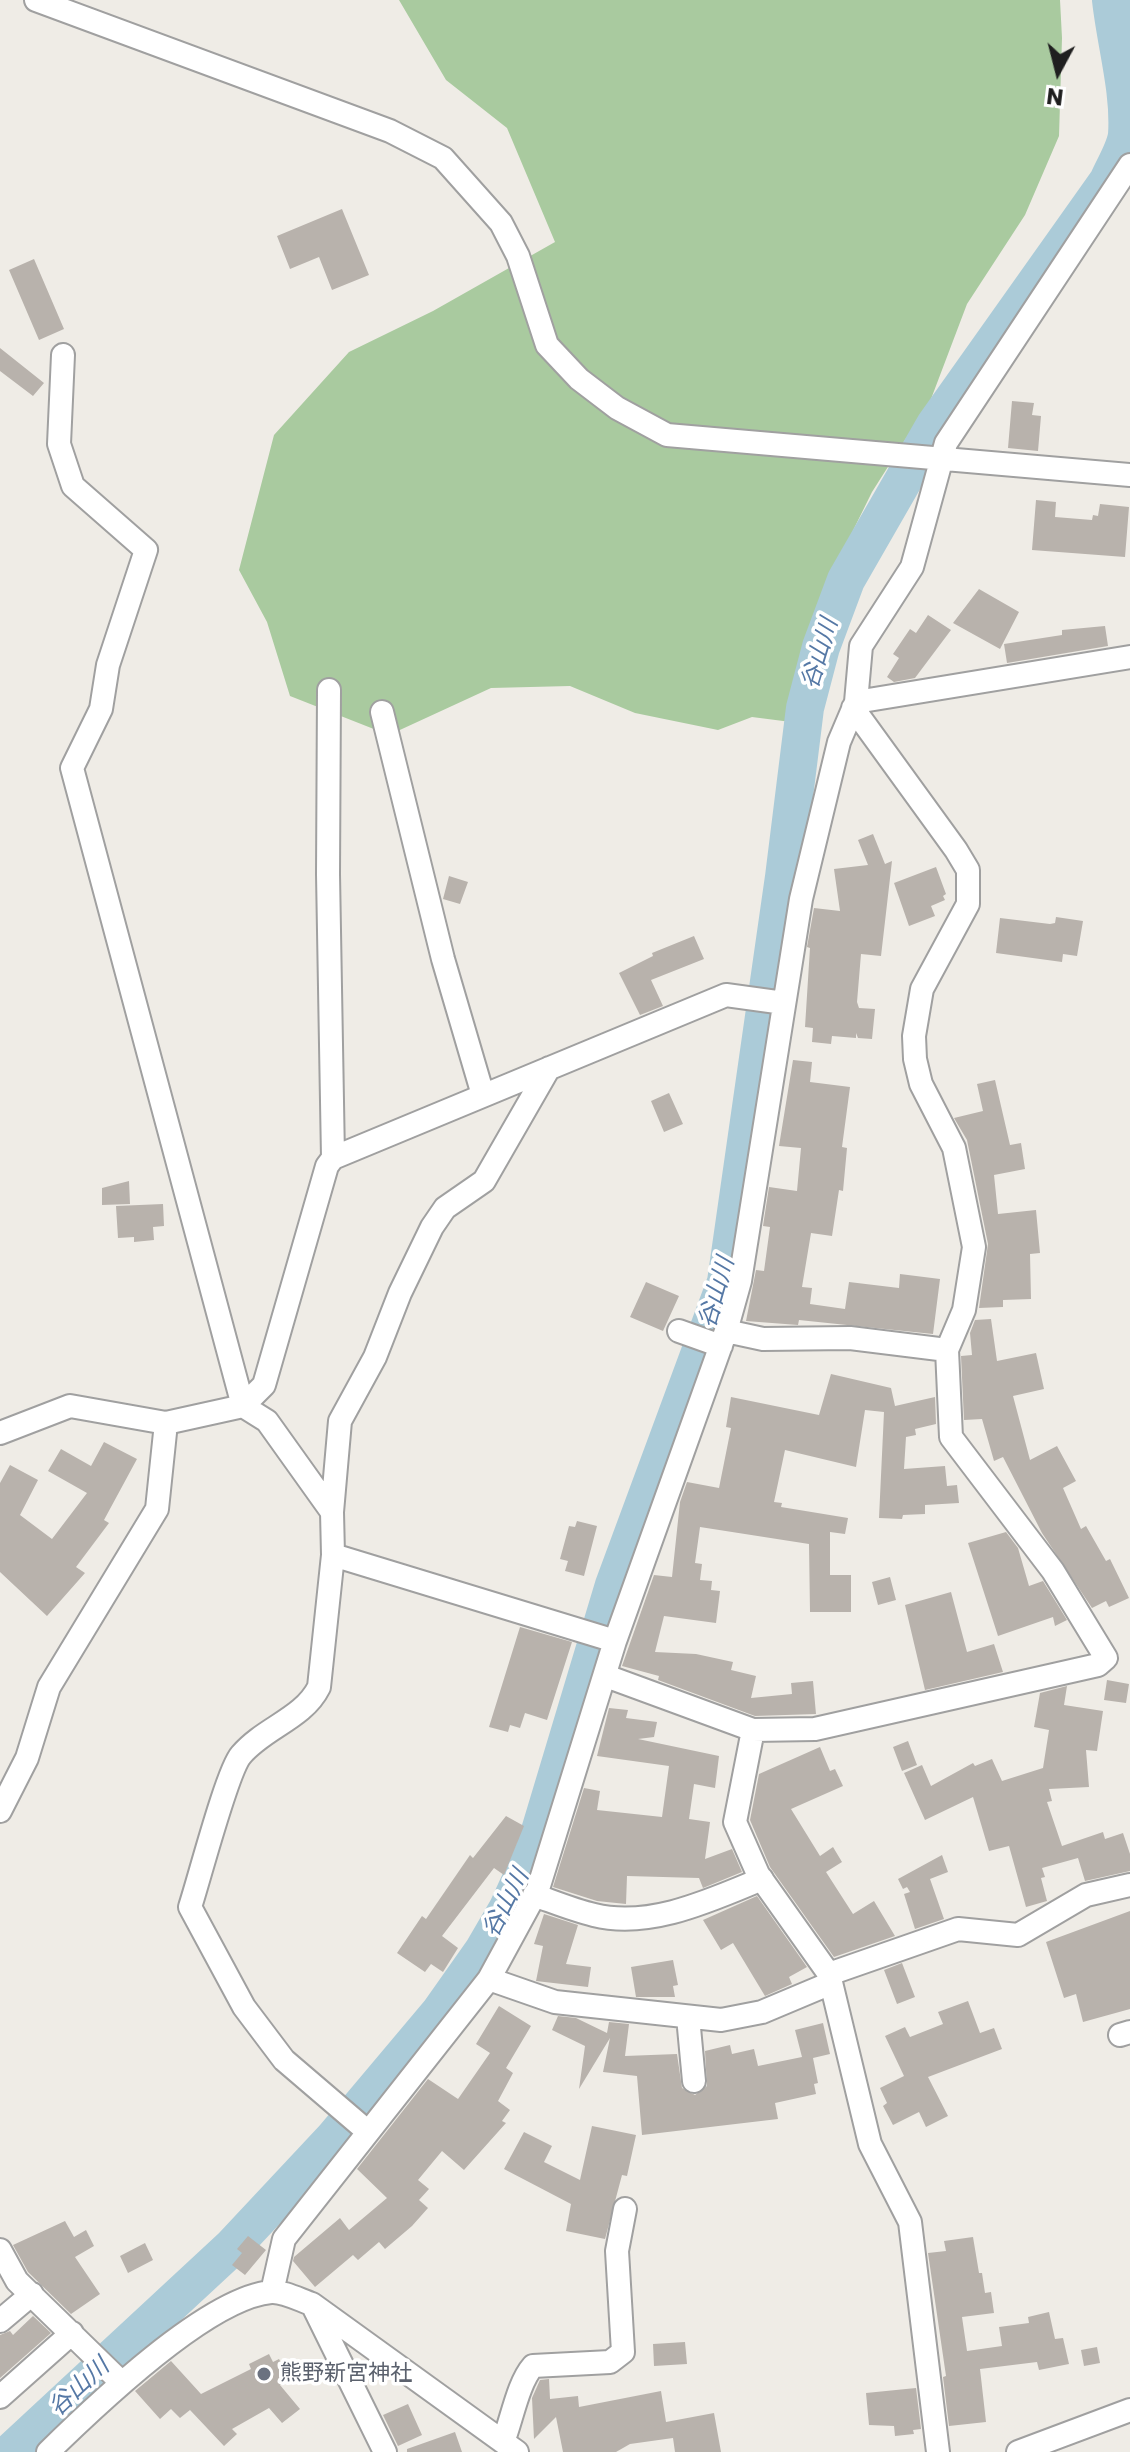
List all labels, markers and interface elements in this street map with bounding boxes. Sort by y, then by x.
north arrow [1018,32,1098,112]
text: N [1045,80,1065,113]
water label: 谷山川 [797,615,845,693]
water label: 谷山川 [694,1254,742,1332]
water label: 谷山川 [478,1865,536,1943]
water label: 谷山川 [44,2353,116,2423]
place label: 熊野新宮神社 [280,2361,412,2387]
marker: 熊野新宮神社 [255,2365,273,2383]

